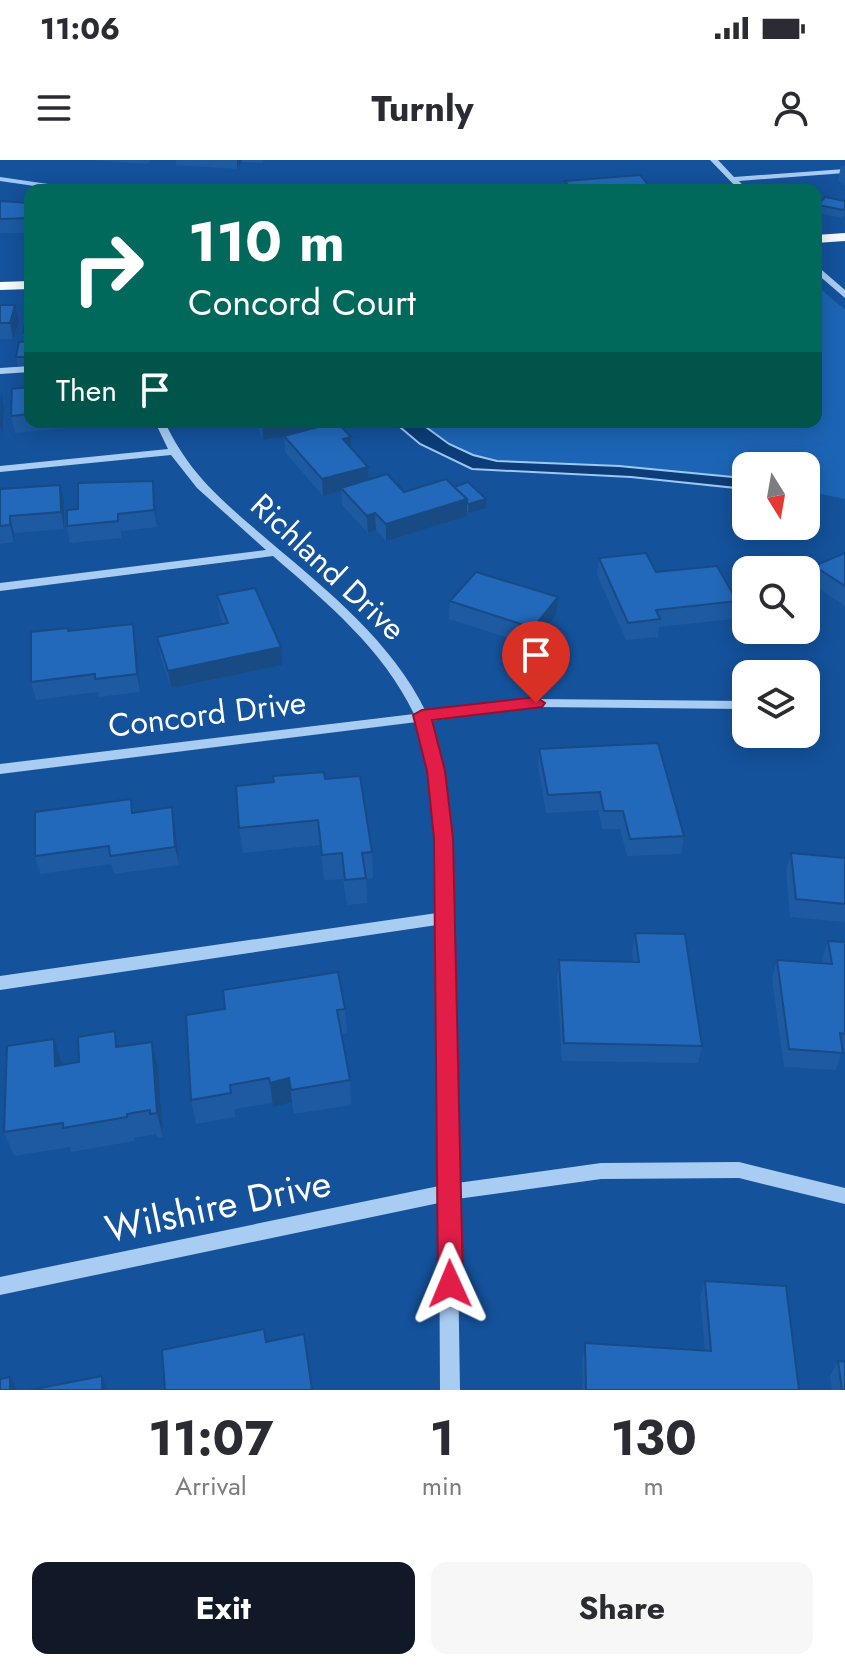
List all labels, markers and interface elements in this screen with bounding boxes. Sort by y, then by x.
text: 11:06 [40,7,120,50]
text: Turnly [372,82,474,134]
icon: menu [32,86,76,130]
icon: person [769,86,813,130]
text: 110 m [188,201,345,282]
icon: right [56,216,160,320]
text: Concord Court [188,276,416,328]
icon: arrive [133,368,177,412]
text: Then [56,369,117,412]
north arrow [732,452,820,540]
map controls [732,452,820,748]
street label: Richland Drive [240,483,416,651]
button: search [732,556,820,644]
pin [502,621,570,703]
icon: arrive [514,633,558,677]
button: layers [732,660,820,748]
street label: Concord Drive [105,679,309,749]
street label: Wilshire Drive [100,1155,336,1256]
position arrow [408,1242,492,1326]
text: 11:07 [148,1404,273,1473]
text: 1 [430,1404,454,1473]
text: 130 [611,1404,697,1473]
text: Arrival [175,1467,247,1505]
text: min [422,1467,462,1505]
text: m [644,1467,664,1505]
button: Exit [32,1562,415,1654]
button: Share [431,1562,813,1654]

